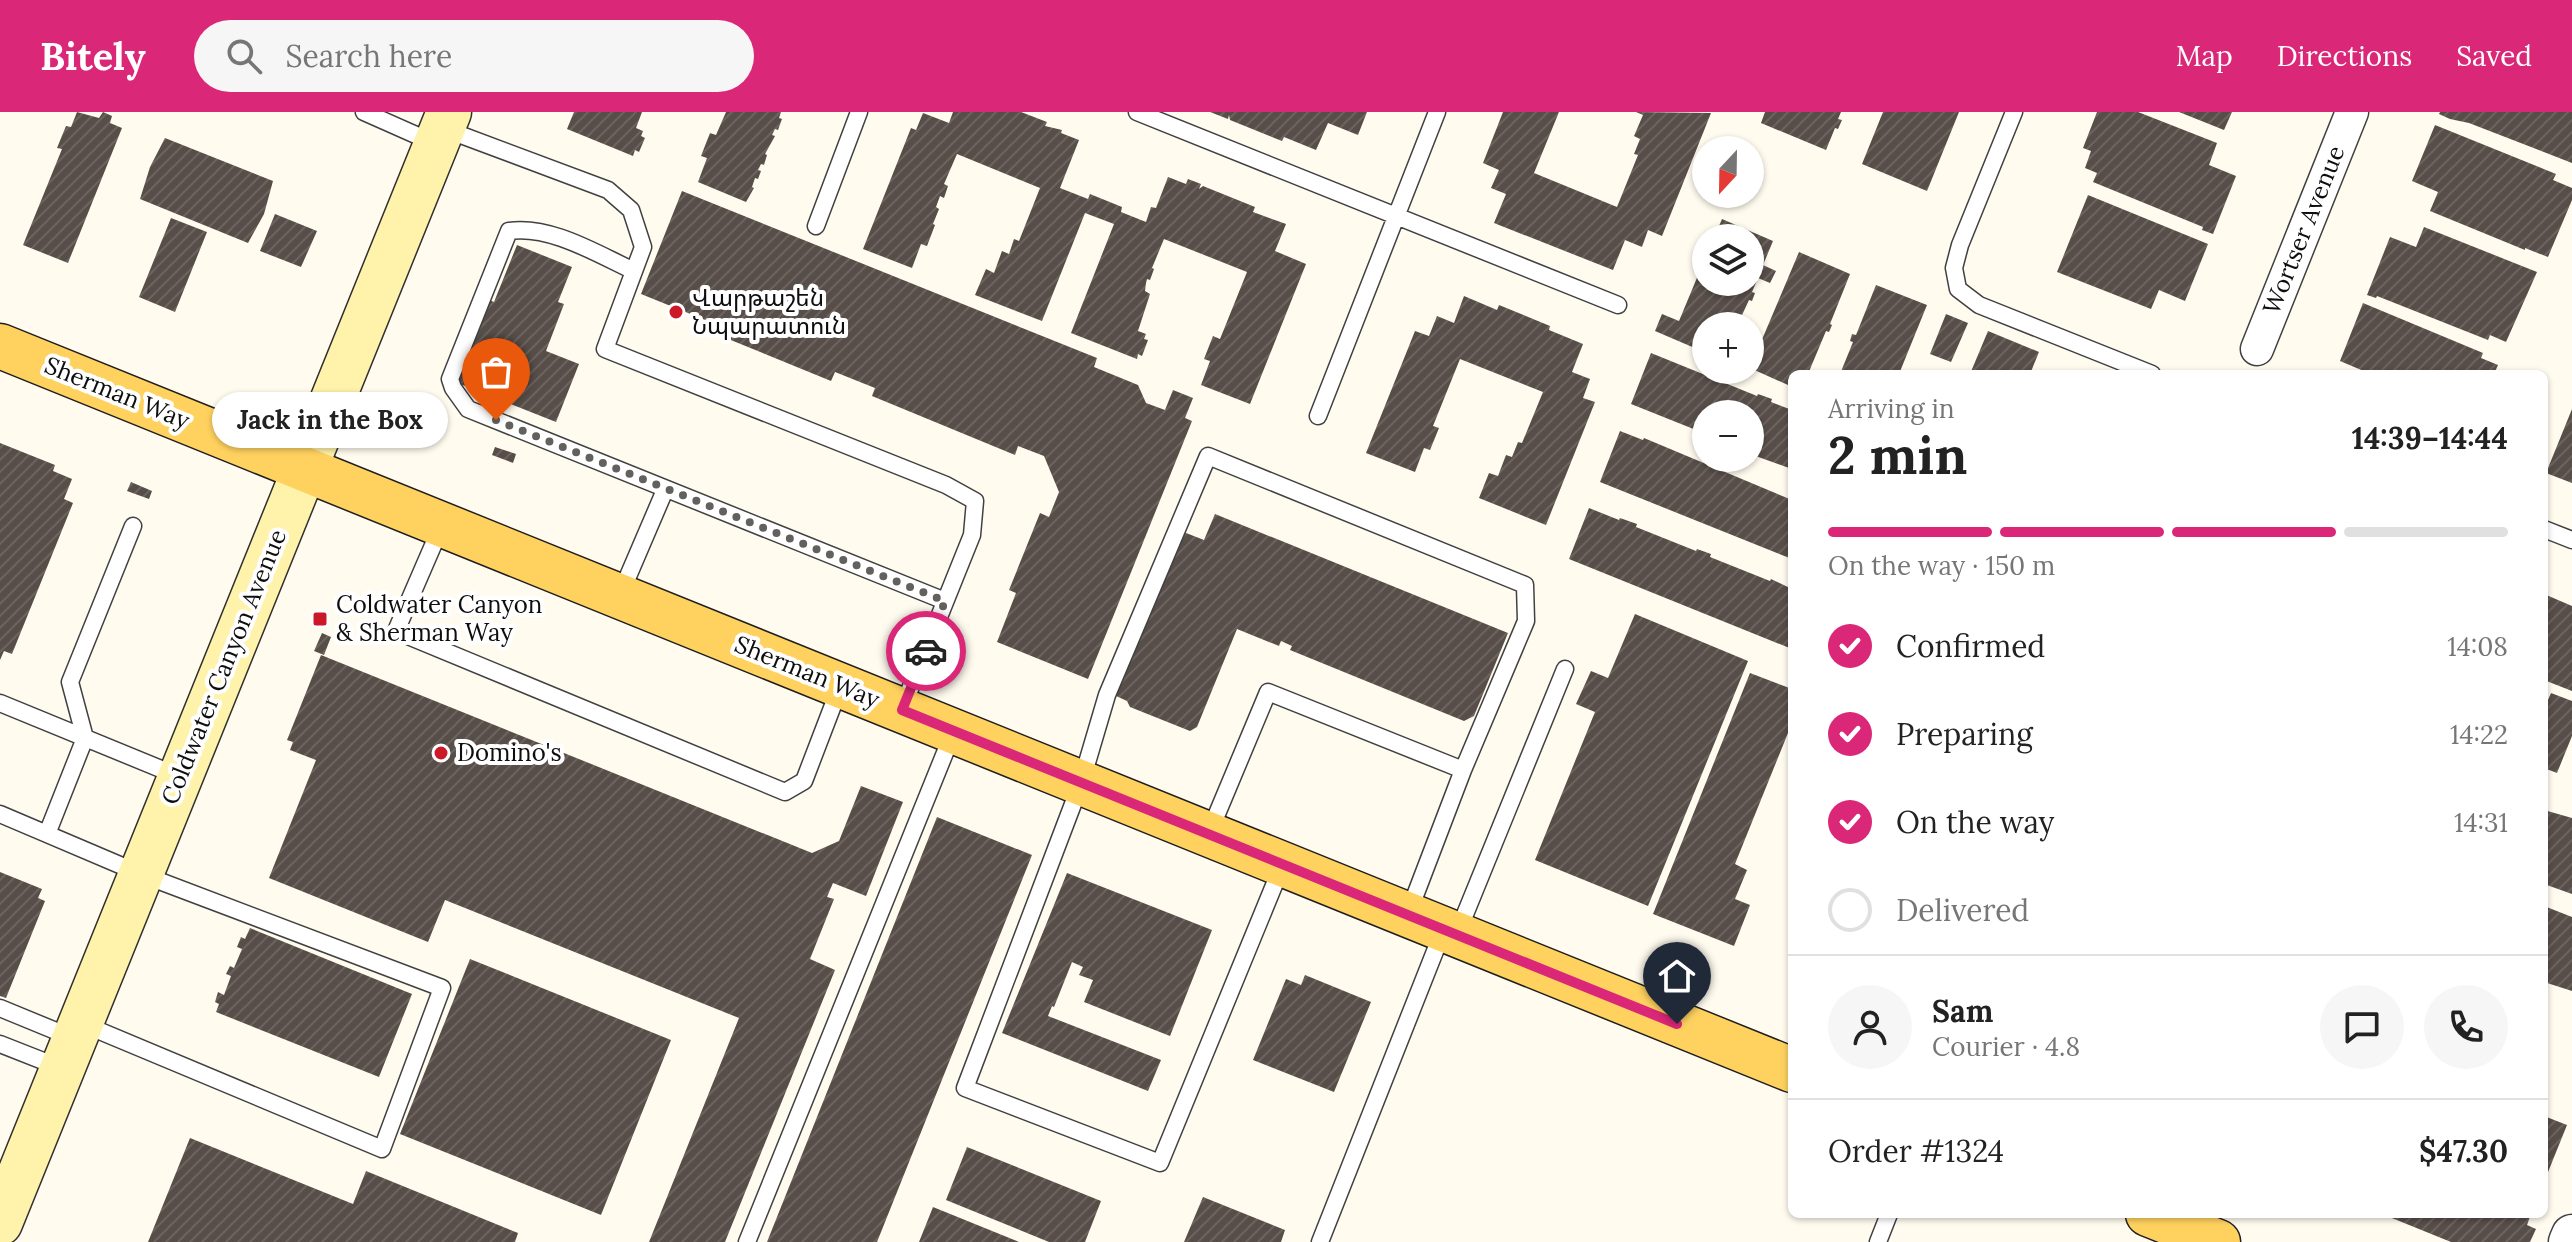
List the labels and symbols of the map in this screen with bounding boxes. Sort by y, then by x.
north arrow [1692,136,1764,208]
street label: Wortser Avenue [2256,141,2351,319]
place label: Վարթաշեն Նպարատուն [692,282,846,341]
marker: Վարթաշեն Նպարատուն [667,303,685,321]
pin [462,338,530,420]
street label: Sherman Way [40,349,195,436]
callout: Jack in the Box [212,392,448,448]
street label: Coldwater Canyon Avenue [154,525,293,809]
place label: Coldwater Canyon & Sherman Way [336,589,542,648]
marker: Coldwater Canyon & Sherman Way [311,610,329,628]
courier [886,611,966,691]
street label: Sherman Way [730,628,885,715]
place label: Domino's [457,737,562,768]
marker: Domino's [432,744,450,762]
pin [1643,942,1711,1024]

